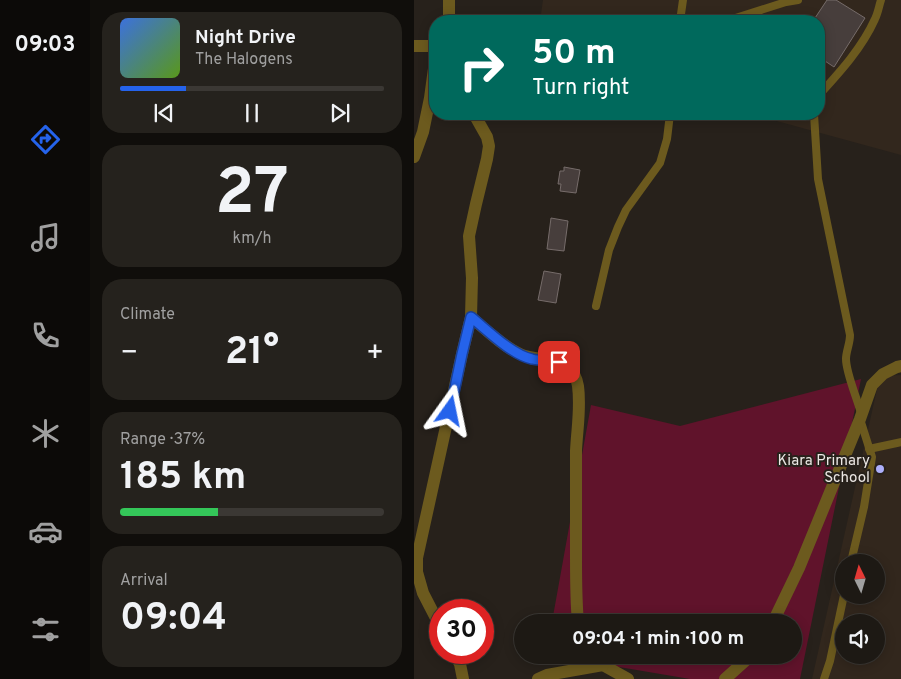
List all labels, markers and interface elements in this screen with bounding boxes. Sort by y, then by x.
text: Night Drive [195,26,296,50]
text: 09:03 [15,32,75,59]
text: 50 m [532,32,616,76]
icon: right [449,35,514,100]
text: The Halogens [195,50,293,70]
text: Turn right [532,75,629,102]
icon: previous [150,99,178,127]
icon: pause [238,99,266,127]
icon: next [326,99,354,127]
icon: directions [28,122,63,157]
text: 27 [215,155,289,237]
icon: music [28,220,63,255]
text: km/h [233,229,271,249]
text: Climate [120,305,175,325]
icon: phone [28,318,63,353]
text: 21° [225,329,279,378]
text: − [120,336,138,372]
text: + [366,336,384,372]
pin [538,341,580,383]
icon: arrive [545,348,573,376]
position arrow [423,384,475,436]
icon: climate [28,416,63,451]
text: Range · 37% [120,430,205,450]
place label: Kiara Primary School [777,452,870,488]
text: 185 km [120,454,246,503]
marker: Kiara Primary School [874,463,886,475]
icon: car [28,514,63,549]
north arrow [835,554,885,604]
map controls [835,554,885,664]
text: Arrival [120,571,168,591]
text: 09:04 [120,595,227,644]
speed limit sign: 30 [429,599,494,664]
icon: filters [28,612,63,647]
button: sound [835,614,885,664]
text: 09:04 · 1 min · 100 m [572,627,744,651]

